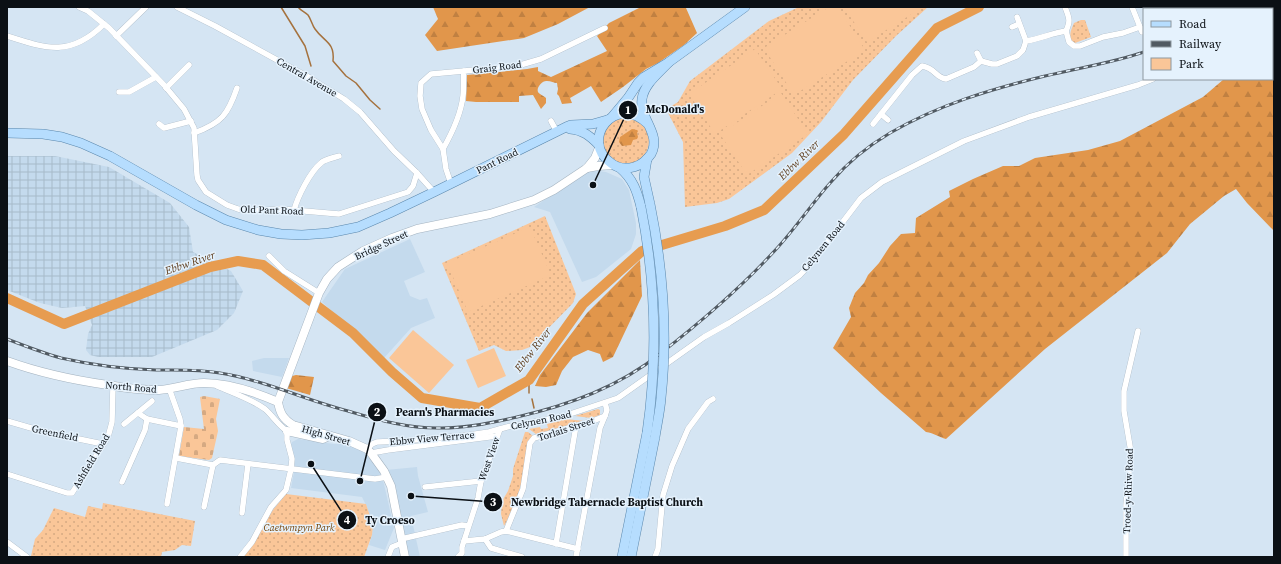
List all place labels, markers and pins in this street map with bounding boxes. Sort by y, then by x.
callout: McDonald's [618,98,712,121]
callout: Pearn's Pharmacies [367,400,502,423]
callout: Newbridge Tabernacle Baptist Church [483,490,711,513]
callout: Ty Croeso [337,509,423,532]

